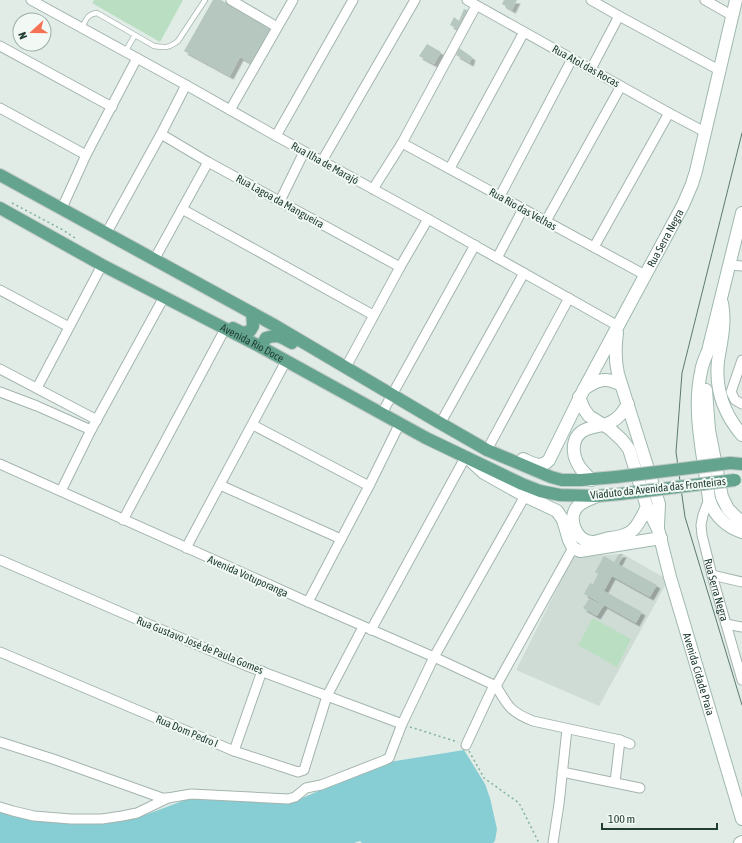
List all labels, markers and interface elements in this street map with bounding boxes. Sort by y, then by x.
north arrow [12,12,52,52]
text: N [16,30,29,41]
street label: Rua Atol das Rocas [550,43,622,89]
street label: Rua Ilha de Marajó [289,140,361,186]
street label: Rua Lagoa da Mangueira [234,172,326,230]
street label: Rua Rio das Velhas [487,186,559,233]
street label: Rua Serra Negra [645,207,686,269]
street label: Avenida Rio Doce [219,321,286,364]
street label: Viaduto da Avenida das Fronteiras [590,475,726,501]
street label: Avenida Votuporanga [206,553,290,599]
street label: Rua Serra Negra [702,557,731,622]
street label: Rua Gustavo José de Paula Gomes [135,614,265,676]
street label: Avenida Cidade Praia [681,631,717,717]
street label: Rua Dom Pedro I [154,713,220,749]
scale bar [602,805,717,831]
text: 100 m [608,812,635,826]

